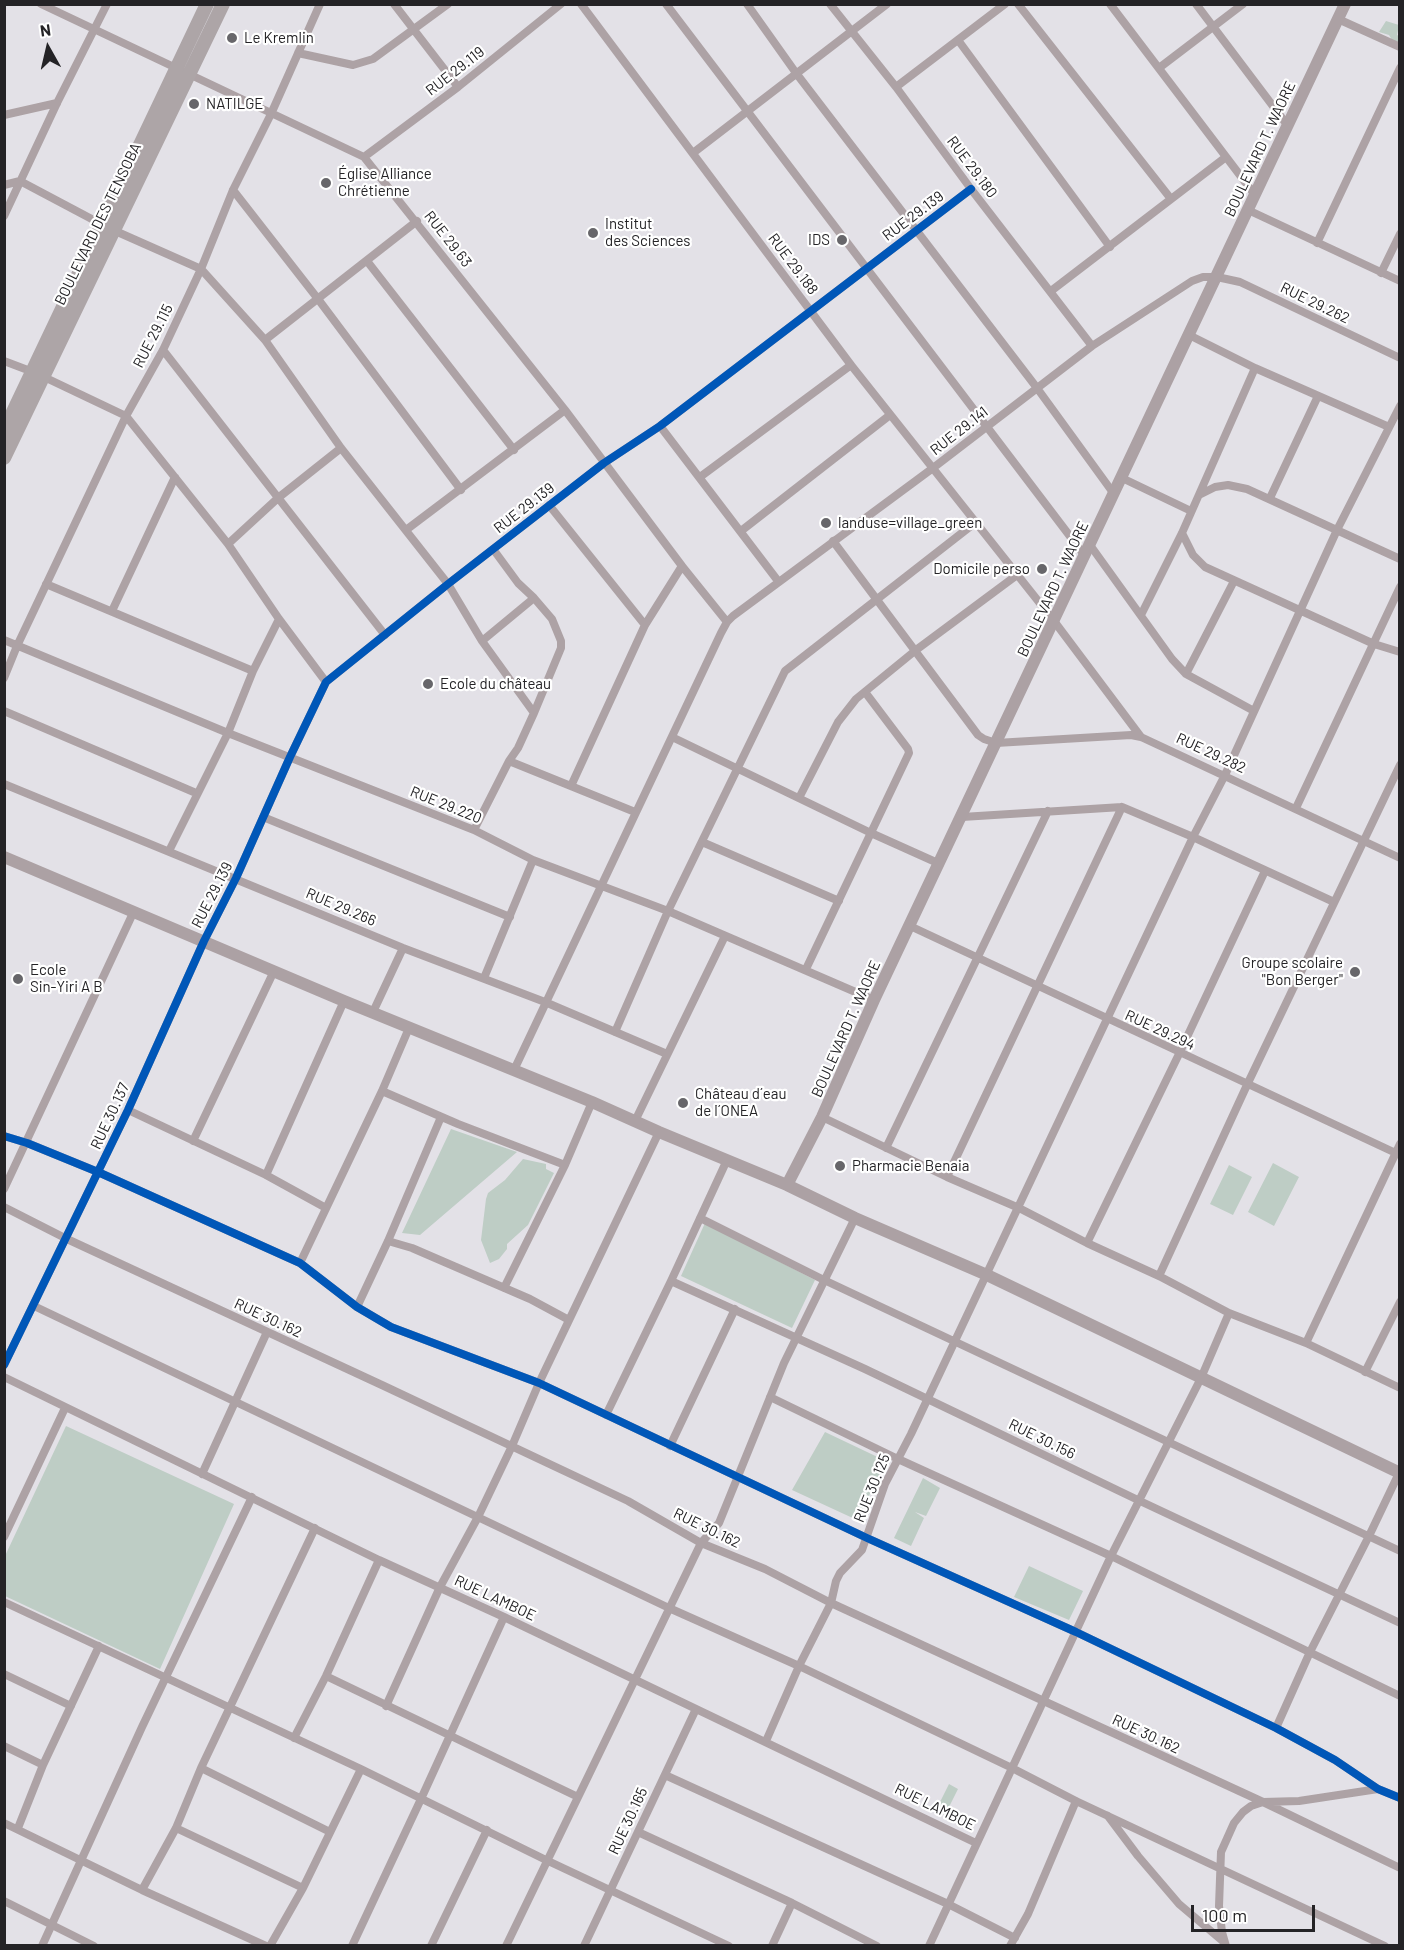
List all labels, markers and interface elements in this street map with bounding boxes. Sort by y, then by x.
north arrow [18,18,78,78]
text: N [39,20,52,40]
place label: Le Kremlin [244,29,314,47]
marker: Le Kremlin [225,31,239,45]
street label: RUE 29.119 [422,43,488,99]
street label: BOULEVARD T. WAORE [1221,78,1299,220]
place label: NATILGE [206,95,263,113]
marker: NATILGE [187,97,201,111]
street label: RUE 29.180 [943,133,1001,201]
street label: BOULEVARD DES TENSOBA [51,140,145,308]
place label: Église Alliance Chrétienne [338,165,432,200]
marker: Église Alliance Chrétienne [319,176,333,190]
street label: RUE 29.139 [879,187,947,245]
street label: RUE 29.63 [420,207,476,271]
place label: Institut des Sciences [605,215,690,250]
marker: Institut des Sciences [586,226,600,240]
street label: RUE 29.188 [764,230,822,298]
place label: IDS [808,231,830,249]
marker: IDS [835,233,849,247]
street label: RUE 29.262 [1277,279,1353,327]
street label: RUE 29.115 [129,301,177,371]
street label: RUE 29.141 [927,403,991,459]
street label: RUE 29.139 [490,479,558,537]
place label: landuse=village_green [838,514,982,532]
marker: landuse=village_green [819,516,833,530]
street label: BOULEVARD T. WAORE [1014,518,1092,660]
place label: Domicile perso [933,560,1030,578]
marker: Domicile perso [1035,562,1049,576]
place label: Ecole du château [440,675,551,693]
marker: Ecole du château [421,677,435,691]
street label: RUE 29.282 [1173,729,1249,777]
street label: RUE 29.220 [408,783,484,827]
street label: RUE 29.139 [188,859,236,931]
street label: RUE 29.266 [303,884,379,930]
place label: Groupe scolaire "Bon Berger" [1242,954,1343,989]
street label: BOULEVARD T. WAORE [808,958,884,1100]
place label: Ecole Sin-Yiri A B [30,961,103,996]
marker: Groupe scolaire "Bon Berger" [1348,965,1362,979]
marker: Ecole Sin-Yiri A B [11,972,25,986]
street label: RUE 29.294 [1122,1006,1198,1054]
street label: RUE 30.137 [87,1080,133,1152]
place label: Château d´eau de l´ONEA [695,1085,786,1120]
marker: Château d´eau de l´ONEA [676,1096,690,1110]
place label: Pharmacie Benaia [852,1157,969,1175]
marker: Pharmacie Benaia [833,1159,847,1173]
street label: RUE 30.162 [231,1295,305,1341]
street label: RUE 30.156 [1006,1415,1078,1463]
street label: RUE 30.125 [850,1451,894,1525]
street label: RUE 30.162 [671,1504,743,1552]
street label: RUE LAMBOE [451,1571,539,1625]
street label: RUE 30.162 [1109,1711,1183,1757]
street label: RUE LAMBOE [892,1780,978,1834]
street label: RUE 30.165 [605,1785,651,1857]
scale bar [1194,1893,1318,1931]
text: 100 m [1202,1904,1247,1926]

